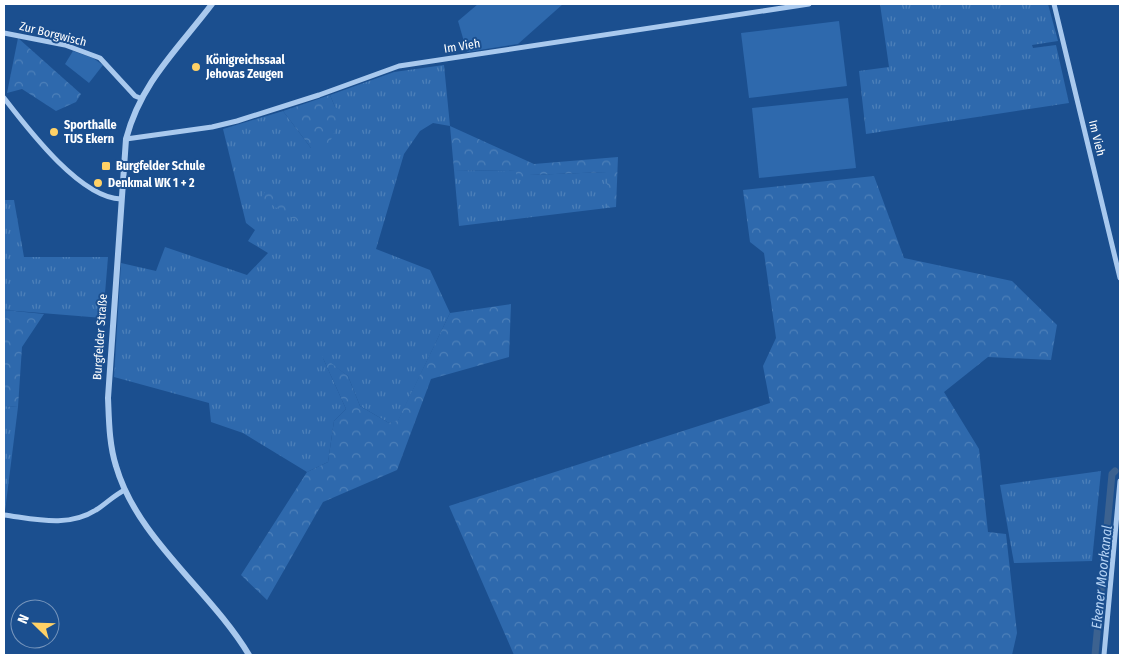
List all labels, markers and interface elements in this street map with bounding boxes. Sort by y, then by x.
street label: Zur Borgwisch [18,19,88,49]
street label: Im Vieh [443,36,481,56]
place label: Königreichssaal Jehovas Zeugen [205,53,285,81]
marker: Königreichssaal Jehovas Zeugen [190,61,202,73]
place label: Sporthalle TUS Ekern [64,118,116,146]
street label: Im Vieh [1086,119,1108,157]
marker: Sporthalle TUS Ekern [48,126,60,138]
place label: Burgfelder Schule [116,159,205,173]
marker: Burgfelder Schule [100,160,112,172]
place label: Denkmal WK 1 + 2 [108,176,195,190]
marker: Denkmal WK 1 + 2 [92,177,104,189]
street label: Burgfelder Straße [90,293,110,381]
water label: Ekener Moorkanal [1088,524,1116,630]
north arrow [10,599,60,649]
text: N [14,612,33,626]

